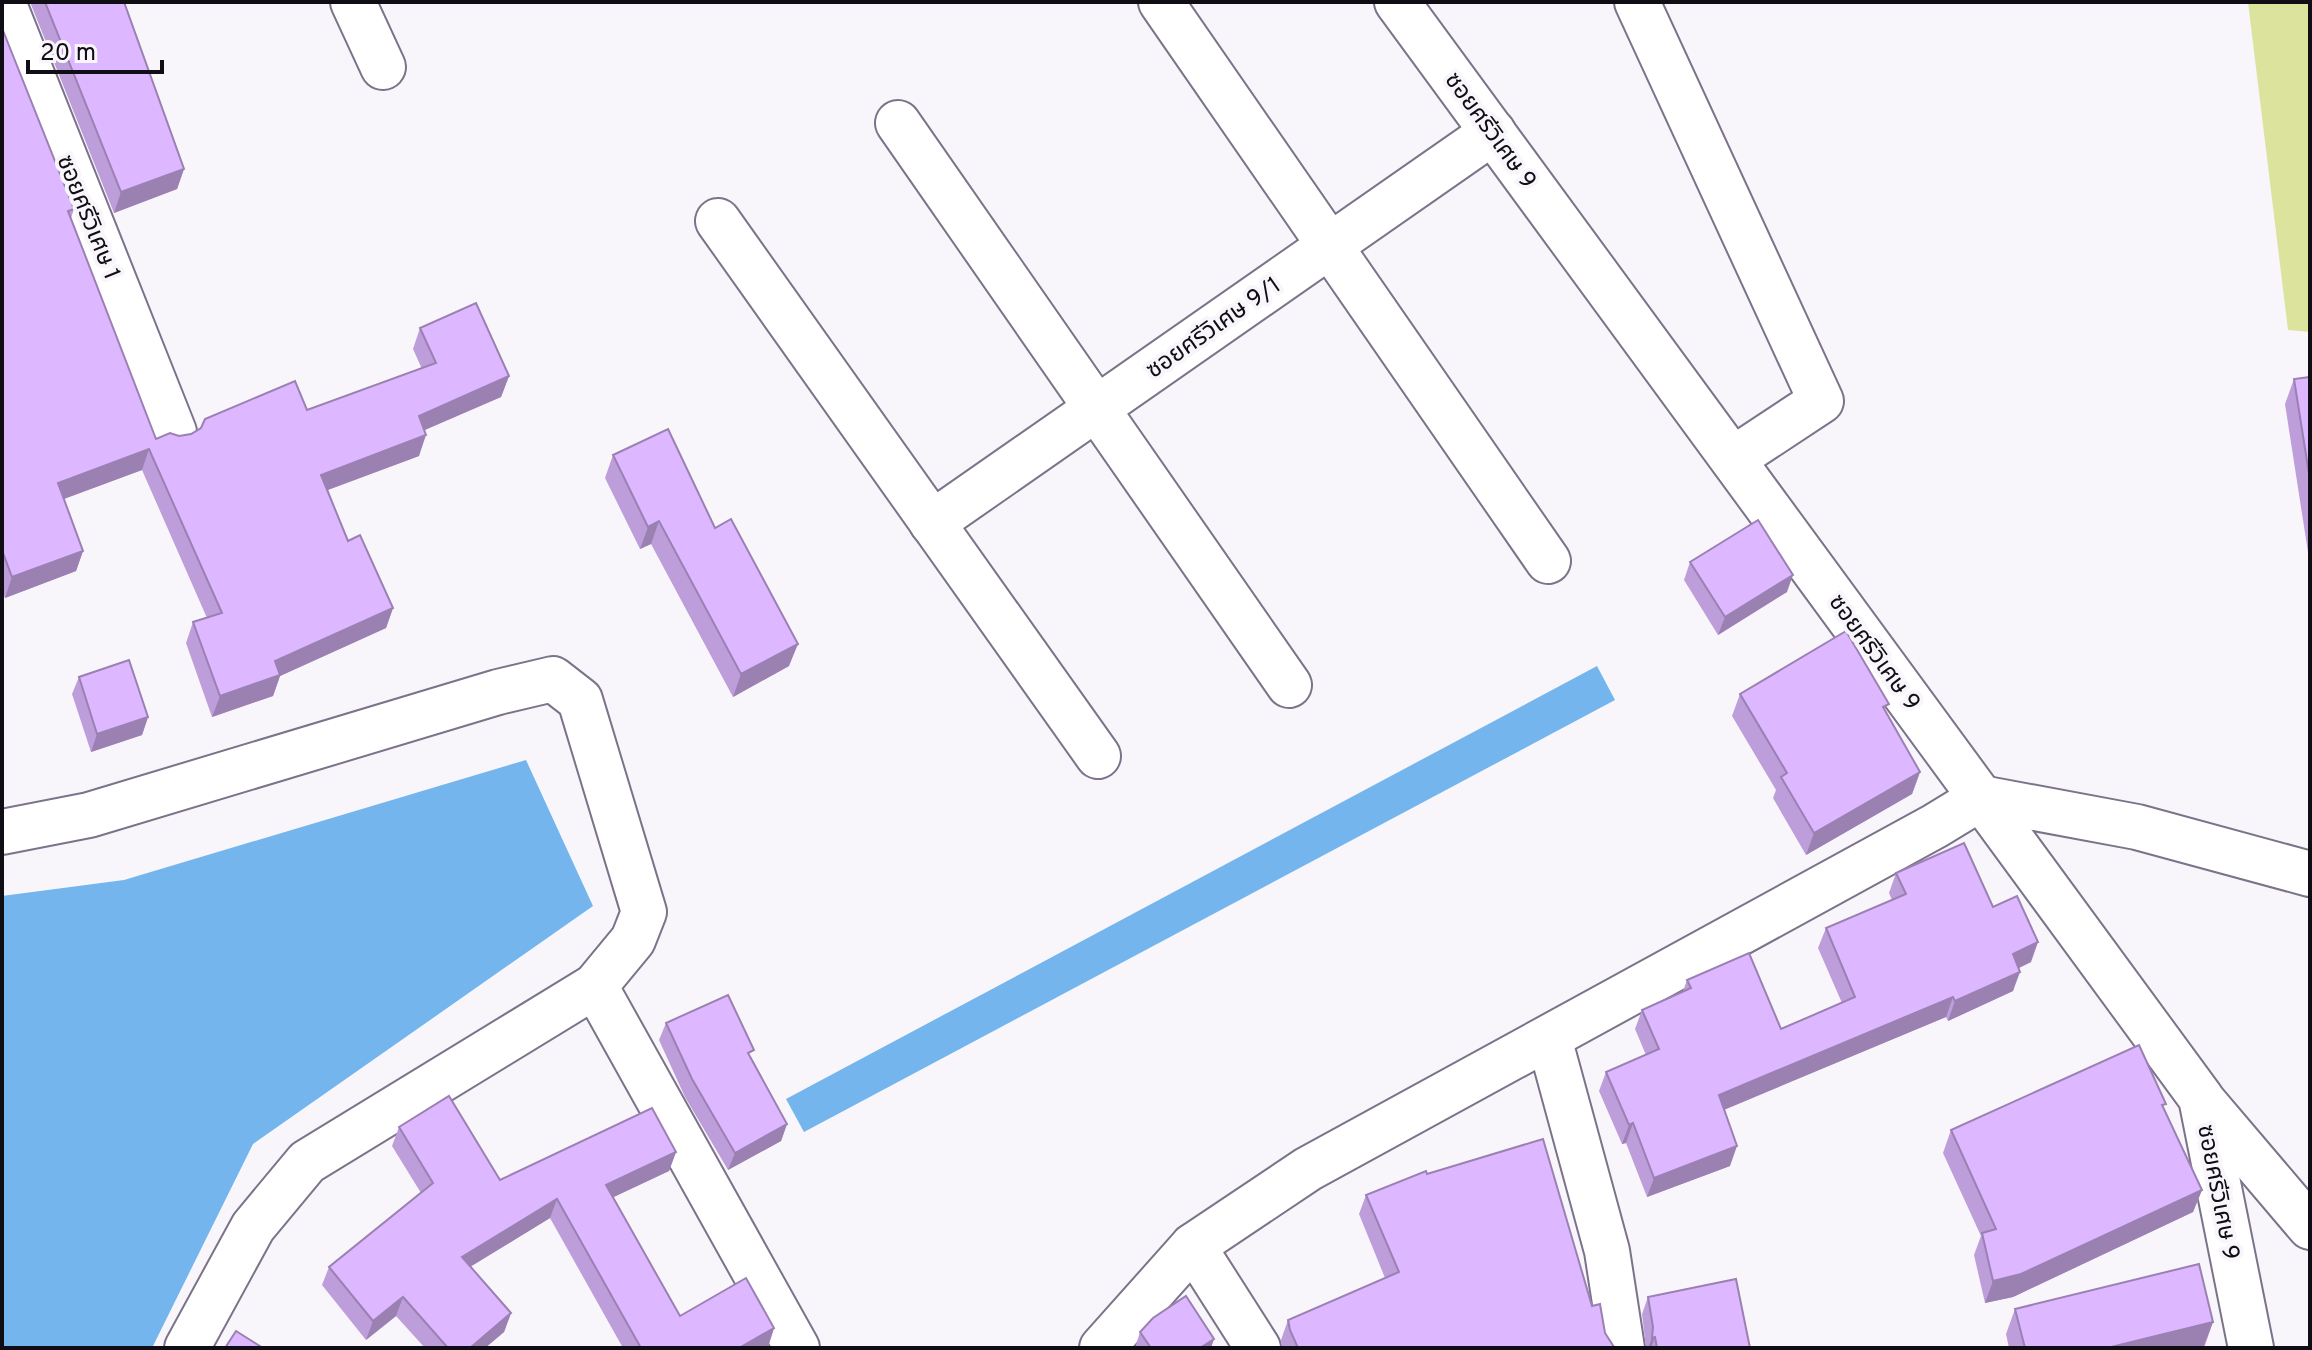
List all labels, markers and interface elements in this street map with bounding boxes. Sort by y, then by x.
scale bar [28,24,162,74]
text: 20 m [40,39,96,69]
street label: ซอยศรีวิเศษ 9 [1437,67,1542,195]
street label: ซอยศรีวิเศษ 1 [49,151,126,284]
street label: ซอยศรีวิเศษ 9/1 [1141,271,1287,386]
street label: ซอยศรีวิเศษ 9 [1821,589,1926,717]
street label: ซอยศรีวิเศษ 9 [2189,1122,2245,1263]

